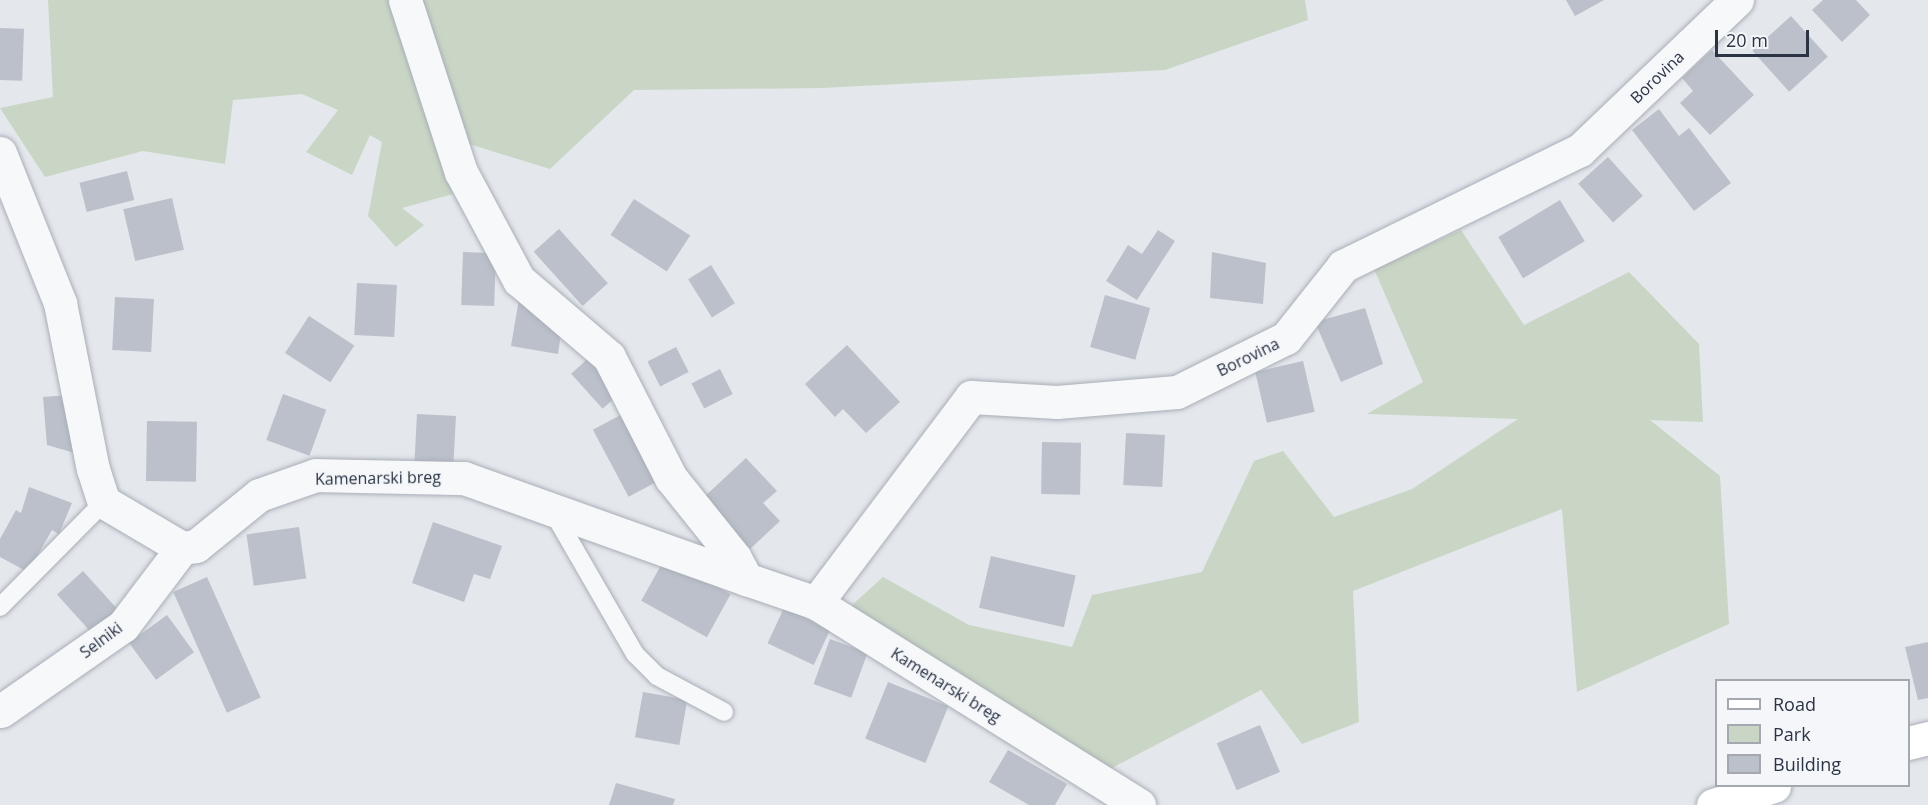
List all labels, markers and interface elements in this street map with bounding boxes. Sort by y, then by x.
scale bar [1718,18,1812,56]
text: 20 m [1726,28,1768,52]
street label: Borovina [1626,47,1688,107]
street label: Borovina [1214,334,1282,380]
street label: Kamenarski breg [315,467,441,489]
street label: Selniki [76,618,126,662]
street label: Kamenarski breg [888,643,1004,727]
legend [1715,679,1910,787]
text: Road [1773,692,1816,716]
text: Park [1773,722,1811,746]
text: Building [1773,752,1841,776]

